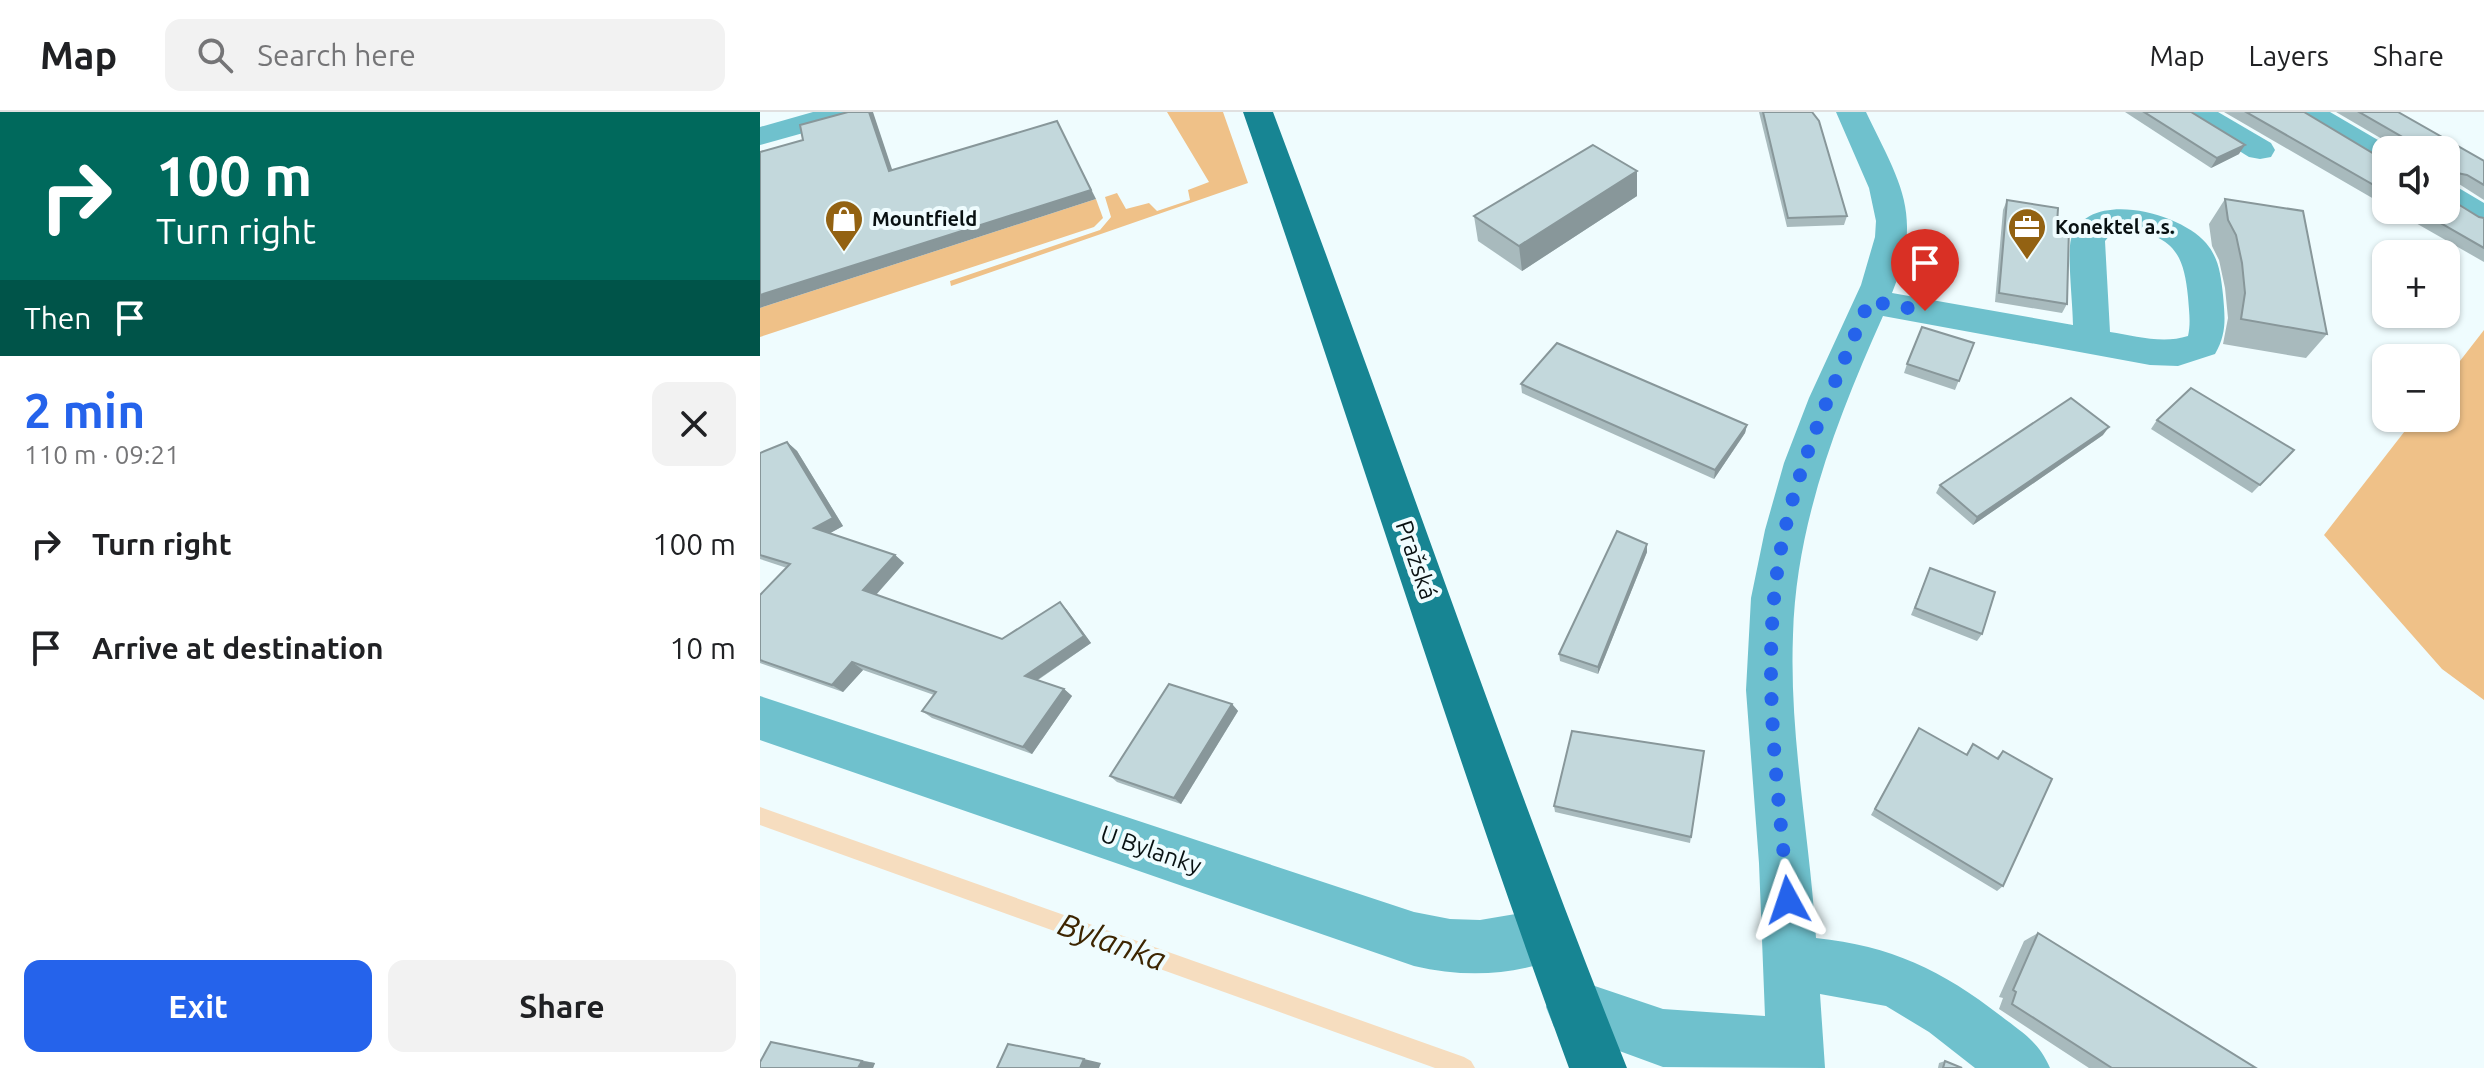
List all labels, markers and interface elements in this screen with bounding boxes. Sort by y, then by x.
search box [165,19,725,91]
icon: search [193,33,237,77]
text: Map [40,34,117,76]
text: Search here [257,38,416,72]
text: Map [2149,40,2205,71]
text: Layers [2249,40,2329,71]
text: Share [2373,40,2444,71]
map controls [2372,136,2460,432]
button: sound [2372,136,2460,224]
icon: right [24,144,128,248]
text: 100 m [156,144,312,207]
shop icon: Mountfield [823,198,865,253]
office icon: Konektel a.s. [2006,206,2048,261]
place label: Mountfield [872,207,977,230]
text: Turn right [156,210,316,251]
place label: Konektel a.s. [2055,215,2175,238]
pin [1891,229,1959,311]
button: + [2372,240,2460,328]
icon: arrive [1903,241,1947,285]
icon: arrive [108,296,152,340]
text: Then [24,301,92,335]
button: − [2372,344,2460,432]
button: close [652,382,736,466]
text: 2 min [24,383,145,437]
text: 110 m · 09:21 [24,440,180,469]
street label: Pražská [1390,517,1443,603]
icon: right [24,522,68,566]
text: Turn right [92,527,232,561]
text: 100 m [652,527,736,561]
icon: arrive [24,626,68,670]
text: Arrive at destination [92,631,384,665]
text: 10 m [669,631,736,665]
street label: U Bylanky [1097,820,1205,879]
position arrow [1746,858,1830,942]
water label: Bylanka [1054,905,1171,977]
button: Exit [24,960,372,1052]
button: Share [388,960,736,1052]

